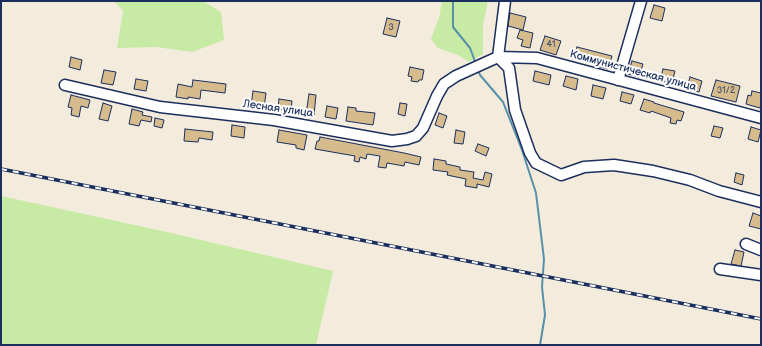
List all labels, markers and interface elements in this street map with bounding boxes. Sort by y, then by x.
house number: 3 [388,23,394,33]
house number: 41 [547,40,555,50]
street label: Коммунистическая улица [568,48,698,94]
house number: 31/2 [717,86,735,96]
street label: Лесная улица [242,98,314,120]

